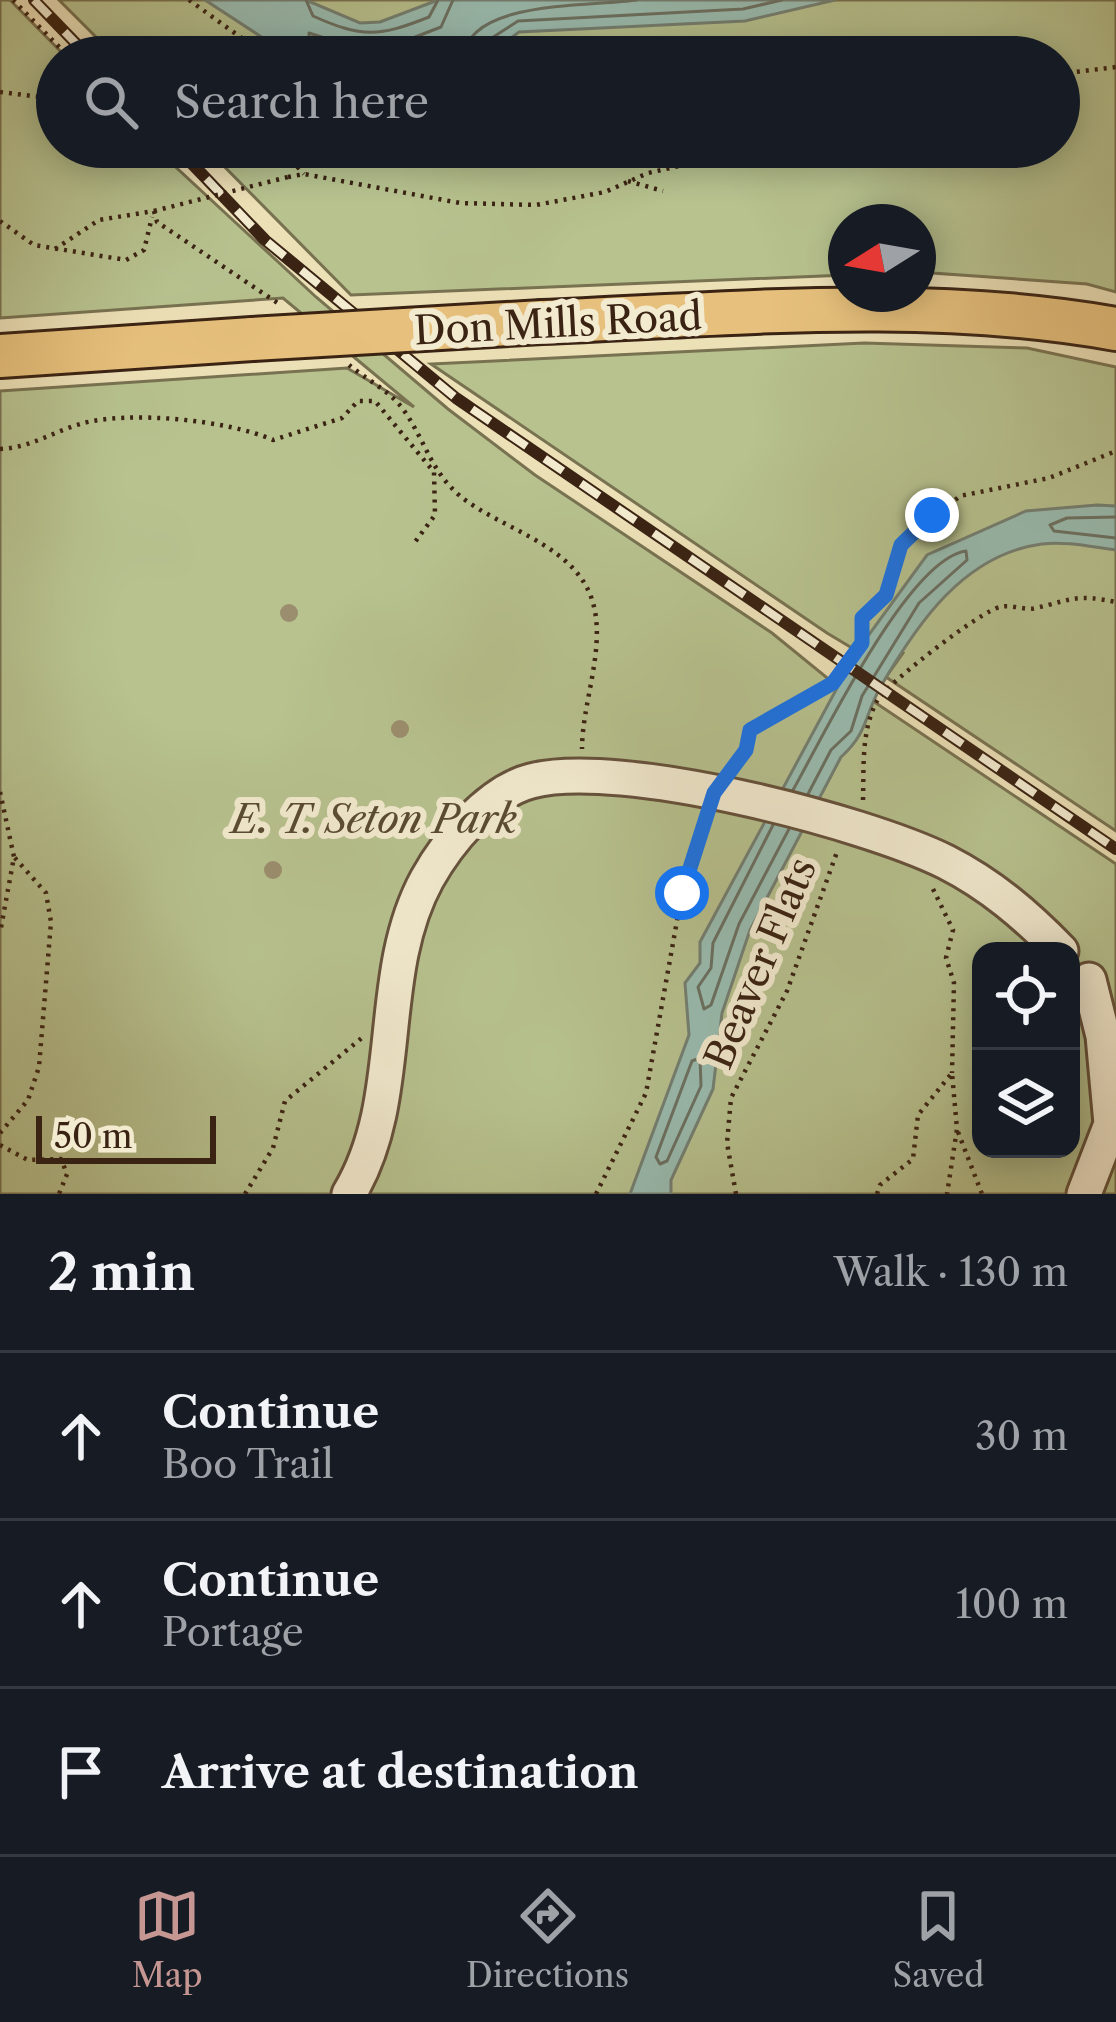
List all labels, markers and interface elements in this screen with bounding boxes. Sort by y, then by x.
search box [36,36,1080,168]
icon: search [78,69,144,135]
text: Search here [174,74,429,130]
north arrow [828,204,936,312]
street label: Don Mills Road [413,291,703,355]
route end [905,488,959,542]
park label: E. T. Seton Park [228,795,517,843]
street label: Beaver Flats [694,850,826,1076]
route start [655,866,709,920]
map controls [972,942,1080,1158]
button: locate [972,942,1080,1050]
button: layers [972,1050,1080,1158]
scale bar [36,1110,216,1163]
text: 50 m [54,1116,132,1157]
text: 2 min [48,1241,195,1303]
text: Walk · 130 m [834,1248,1068,1296]
text: Continue [162,1384,379,1440]
icon: ahead [48,1403,114,1469]
text: 30 m [975,1412,1068,1460]
text: Boo Trail [162,1440,334,1488]
text: Continue [162,1552,379,1608]
icon: ahead [48,1571,114,1637]
text: 100 m [955,1580,1068,1628]
text: Portage [162,1608,304,1656]
icon: arrive [48,1739,114,1805]
text: Arrive at destination [162,1744,639,1800]
tab: Map [132,1883,203,1996]
tab: Directions [466,1883,629,1996]
tab: Saved [893,1883,984,1996]

